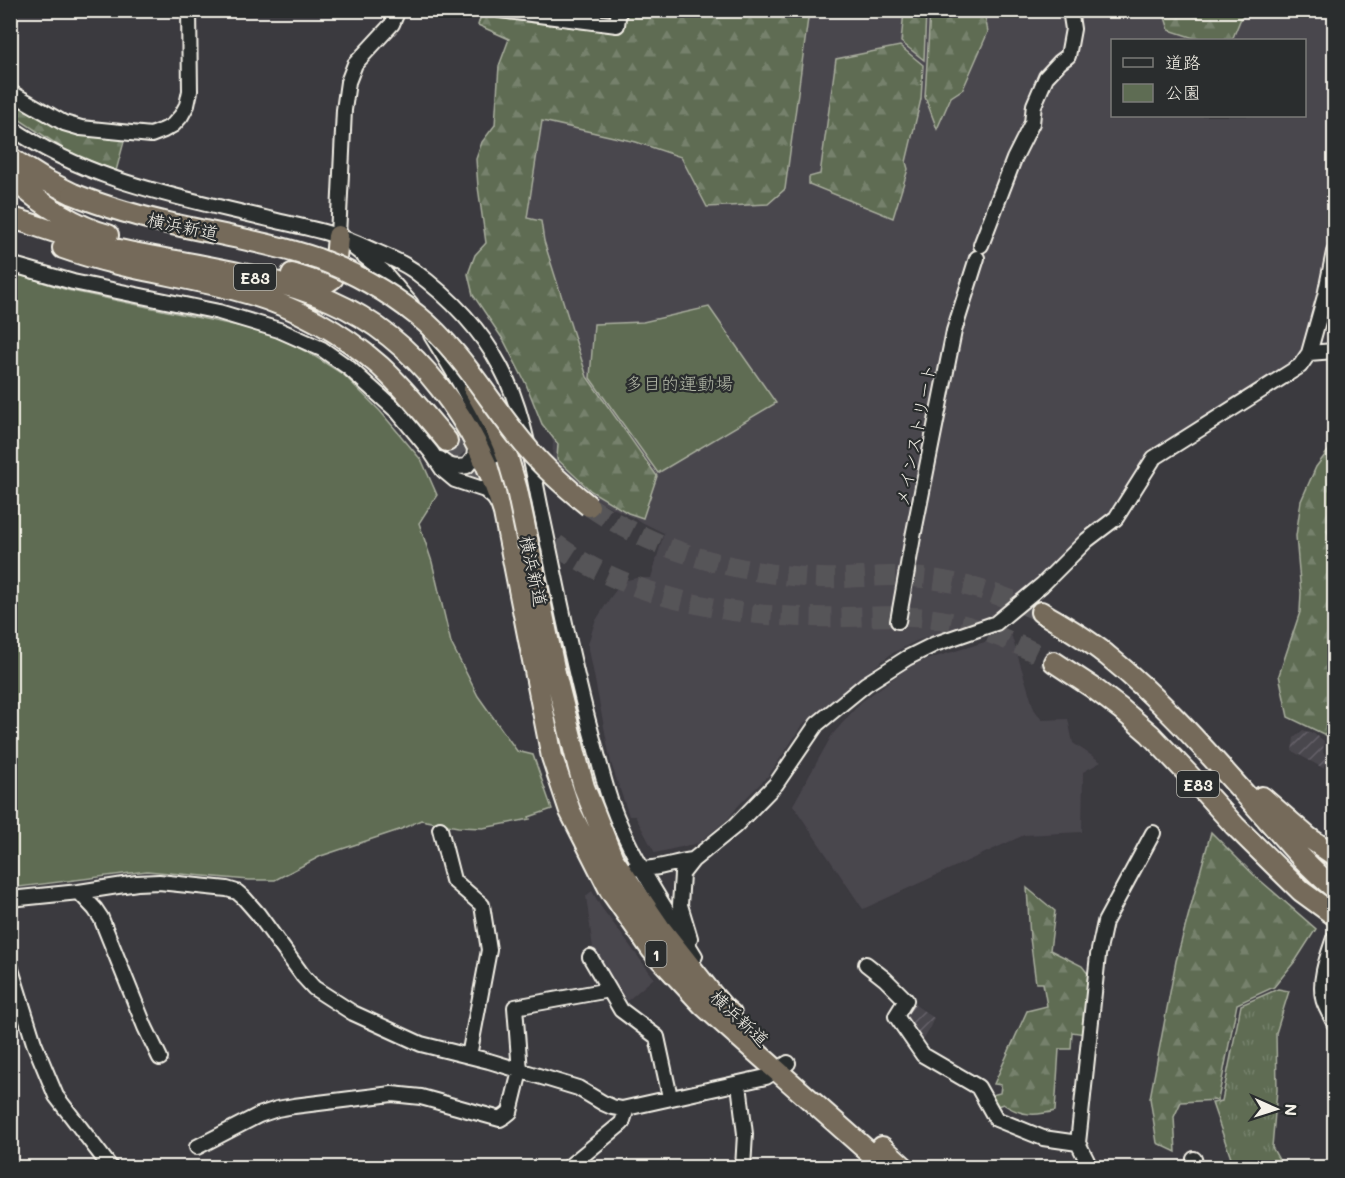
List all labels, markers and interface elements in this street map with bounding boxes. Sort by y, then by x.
legend [1111,39,1306,117]
text: 道路 [1165,50,1201,74]
text: 公園 [1165,80,1201,104]
street label: 横浜新道 [145,207,221,245]
road number: E83 [234,264,276,290]
street label: メインストリート [889,361,941,509]
park label: 多目的運動場 [625,371,733,395]
street label: 横浜新道 [515,533,553,609]
road number: E83 [1177,771,1219,797]
road number: 1 [646,941,666,967]
street label: 横浜新道 [705,985,775,1051]
north arrow [1246,1079,1306,1139]
text: N [1281,1103,1302,1116]

